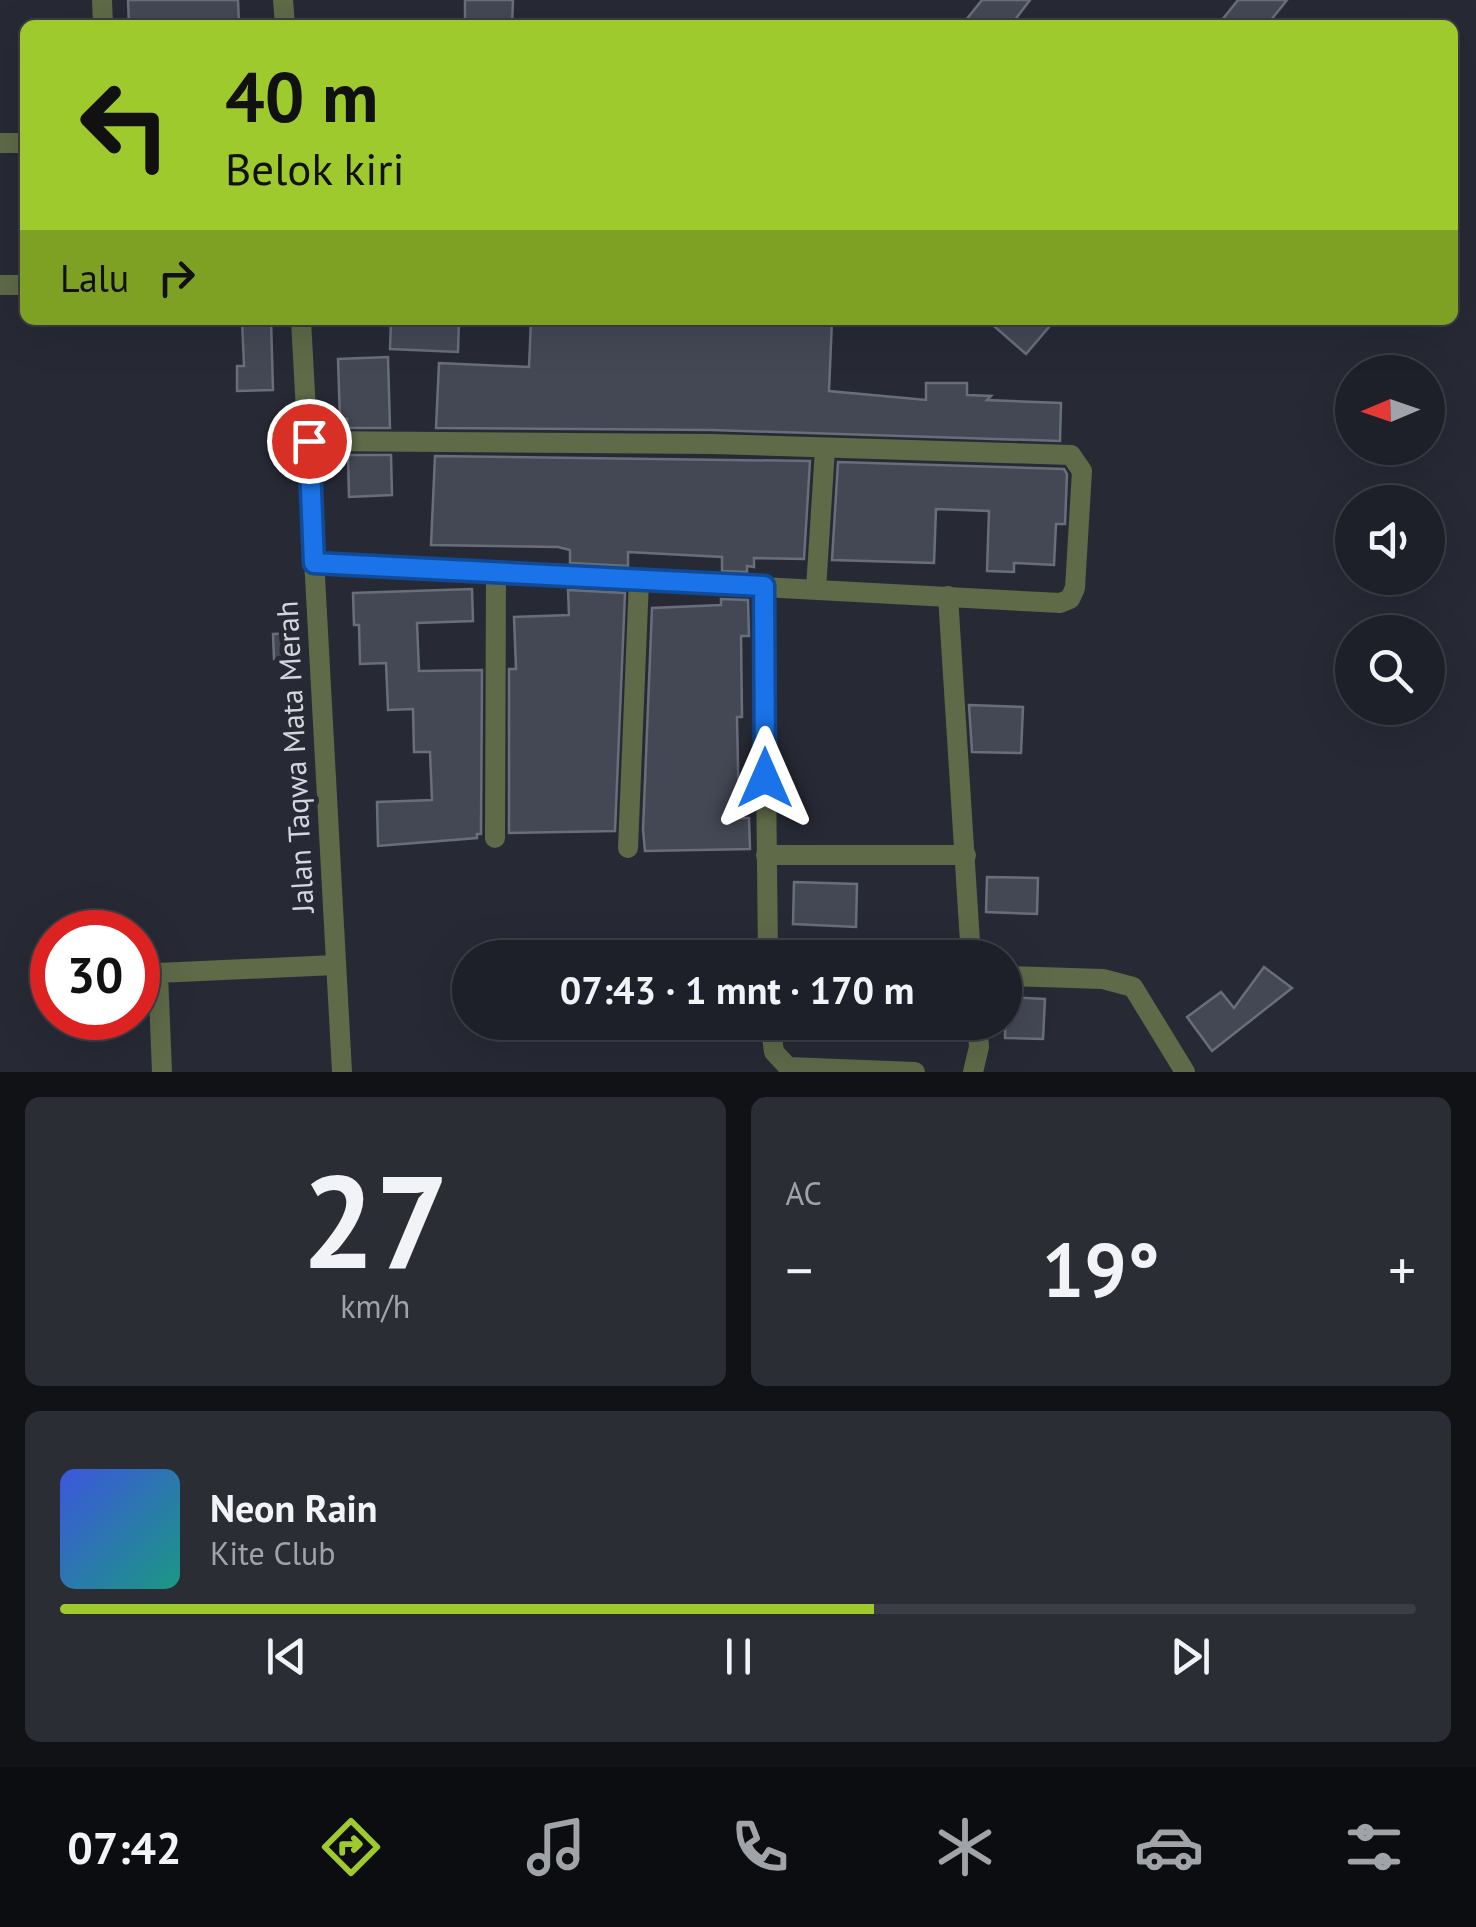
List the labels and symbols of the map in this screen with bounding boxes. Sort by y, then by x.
north arrow [1335,355,1445,465]
pin [267,399,352,484]
street label: Jalan Taqwa Mata Merah [266,600,322,916]
position arrow [713,726,817,830]
speed limit sign: 30 [30,910,160,1040]

